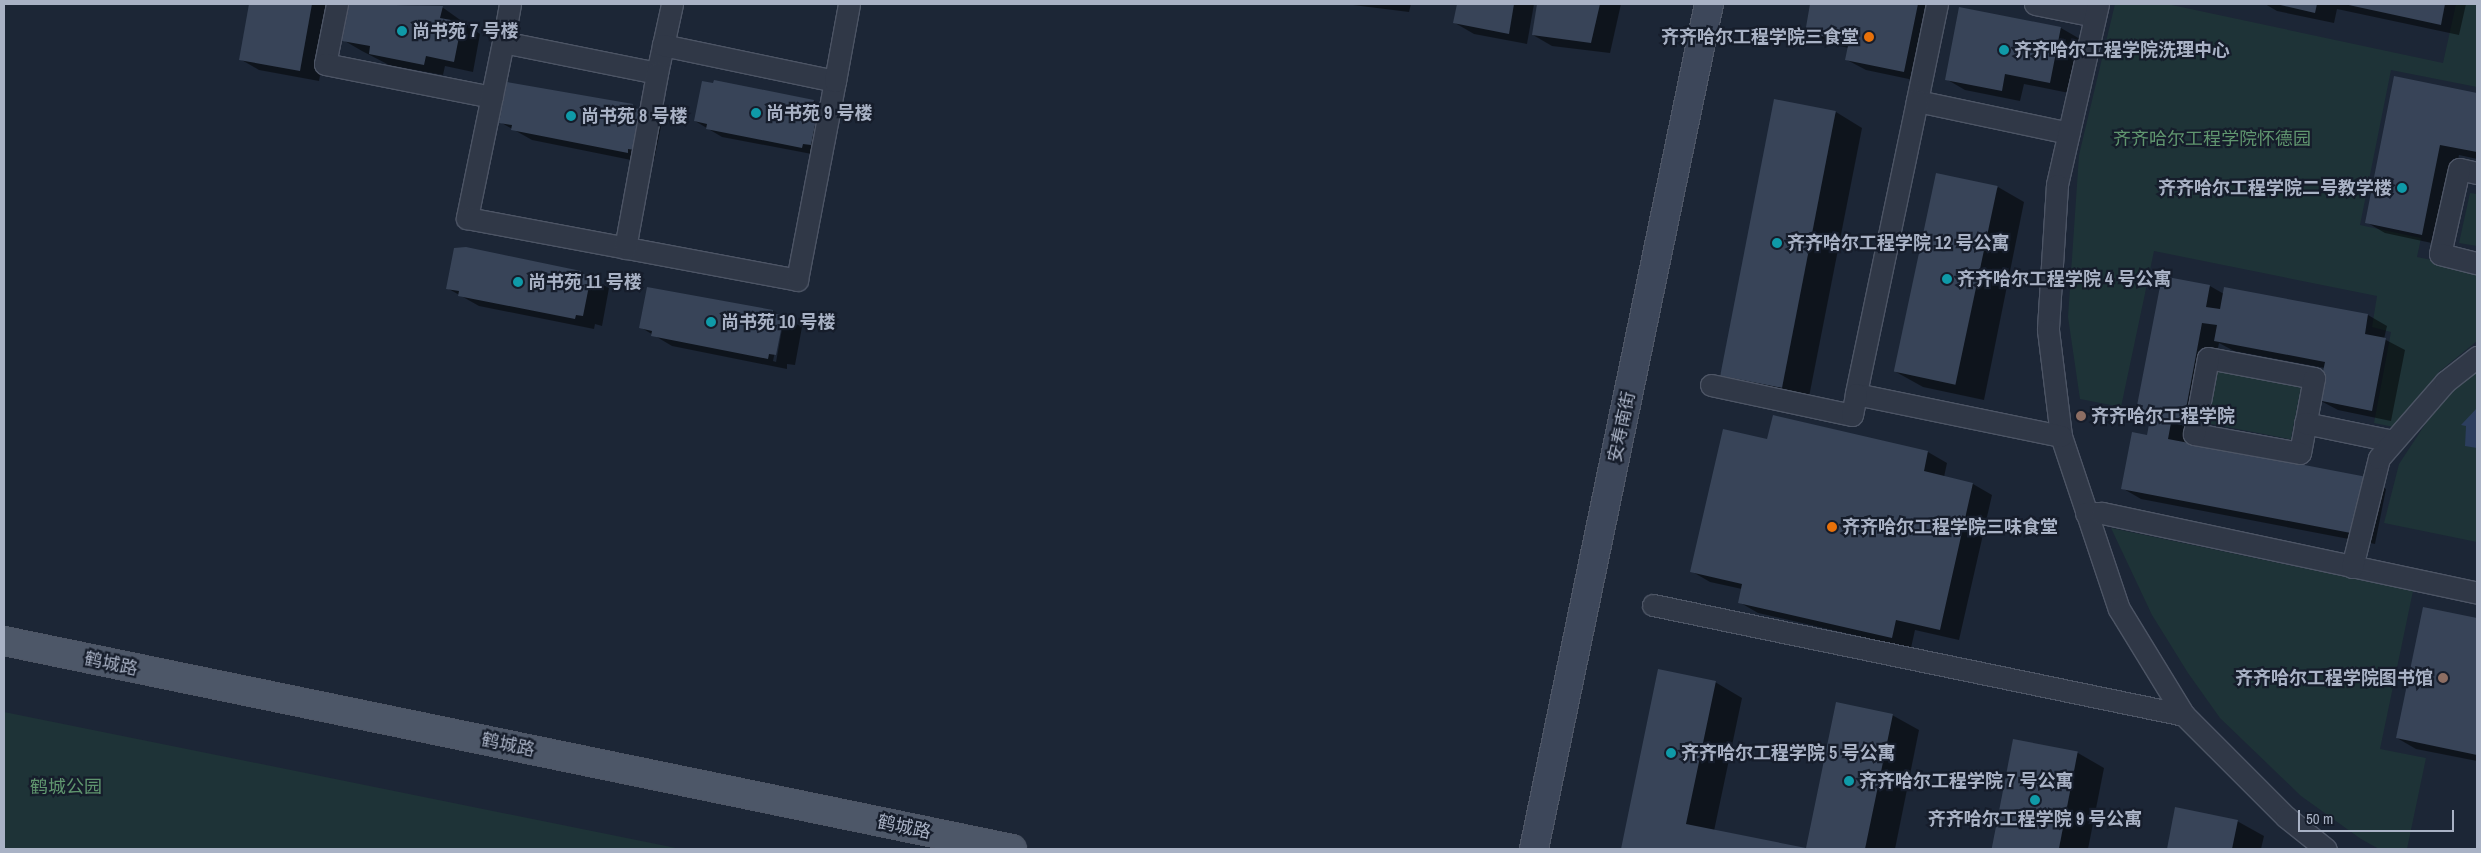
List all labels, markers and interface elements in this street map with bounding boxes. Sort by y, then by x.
place label: 尚书苑 7 号楼 [412,20,518,42]
marker: 尚书苑 7 号楼 [396,25,408,37]
place label: 齐齐哈尔工程学院三食堂 [1661,26,1859,48]
marker: 齐齐哈尔工程学院三食堂 [1863,31,1875,43]
place label: 齐齐哈尔工程学院洗理中心 [2014,39,2230,61]
marker: 齐齐哈尔工程学院洗理中心 [1998,44,2010,56]
place label: 尚书苑 9 号楼 [766,102,872,124]
place label: 尚书苑 8 号楼 [581,105,687,127]
marker: 尚书苑 9 号楼 [750,107,762,119]
marker: 尚书苑 8 号楼 [565,110,577,122]
park label: 齐齐哈尔工程学院怀德园 [2113,128,2311,150]
place label: 齐齐哈尔工程学院二号教学楼 [2158,177,2392,199]
marker: 齐齐哈尔工程学院二号教学楼 [2396,182,2408,194]
place label: 齐齐哈尔工程学院 12 号公寓 [1787,232,2010,254]
marker: 齐齐哈尔工程学院 12 号公寓 [1771,237,1783,249]
place label: 齐齐哈尔工程学院 4 号公寓 [1957,268,2171,290]
place label: 尚书苑 11 号楼 [528,271,642,293]
marker: 齐齐哈尔工程学院 4 号公寓 [1941,273,1953,285]
marker: 尚书苑 11 号楼 [512,276,524,288]
place label: 尚书苑 10 号楼 [721,311,836,333]
marker: 尚书苑 10 号楼 [705,316,717,328]
street label: 安寿南街 [1604,390,1640,464]
place label: 齐齐哈尔工程学院 [2091,405,2235,427]
marker: 齐齐哈尔工程学院 [2075,410,2087,422]
place label: 齐齐哈尔工程学院三味食堂 [1842,516,2058,538]
marker: 齐齐哈尔工程学院三味食堂 [1826,521,1838,533]
street label: 鹤城路 [82,648,140,680]
place label: 齐齐哈尔工程学院图书馆 [2235,667,2433,689]
marker: 齐齐哈尔工程学院图书馆 [2437,672,2449,684]
street label: 鹤城路 [479,729,537,761]
place label: 齐齐哈尔工程学院 5 号公寓 [1681,742,1895,764]
marker: 齐齐哈尔工程学院 5 号公寓 [1665,747,1677,759]
place label: 齐齐哈尔工程学院 7 号公寓 [1859,770,2073,792]
marker: 齐齐哈尔工程学院 7 号公寓 [1843,775,1855,787]
park label: 鹤城公园 [30,776,102,798]
marker: 齐齐哈尔工程学院 9 号公寓 [2029,794,2041,806]
scale bar [2301,800,2457,832]
place label: 齐齐哈尔工程学院 9 号公寓 [1928,808,2142,830]
text: 50 m [2306,808,2333,829]
street label: 鹤城路 [875,811,933,843]

